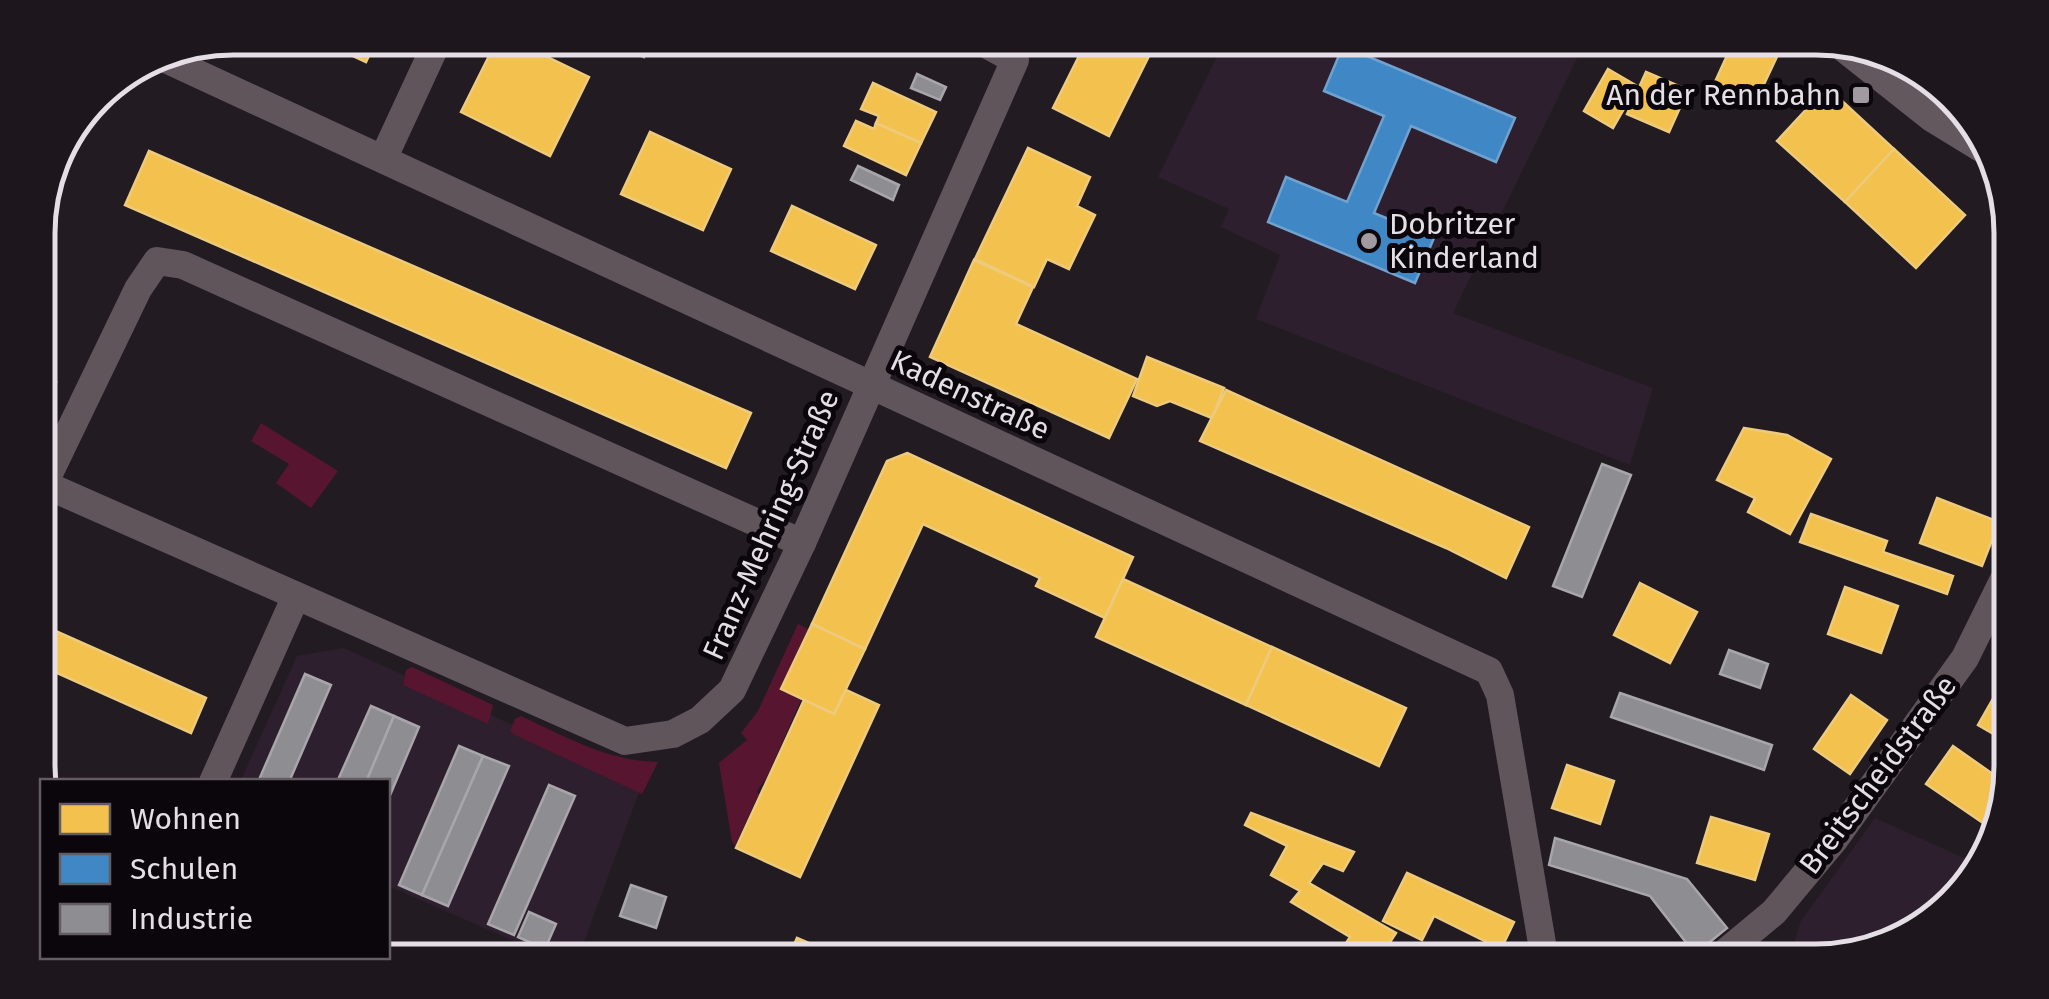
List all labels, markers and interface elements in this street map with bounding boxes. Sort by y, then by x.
place label: An der Rennbahn [1606,77,1841,113]
marker: An der Rennbahn [1850,84,1872,106]
place label: Dobritzer Kinderland [1389,206,1539,276]
marker: Dobritzer Kinderland [1358,230,1380,252]
street label: Kadenstraße [885,342,1055,448]
street label: Franz-Mehring-Straße [695,385,847,665]
street label: Breitscheidstraße [1792,669,1964,881]
legend [40,779,390,959]
text: Wohnen [130,801,241,837]
text: Schulen [130,851,238,887]
text: Industrie [130,901,253,937]

